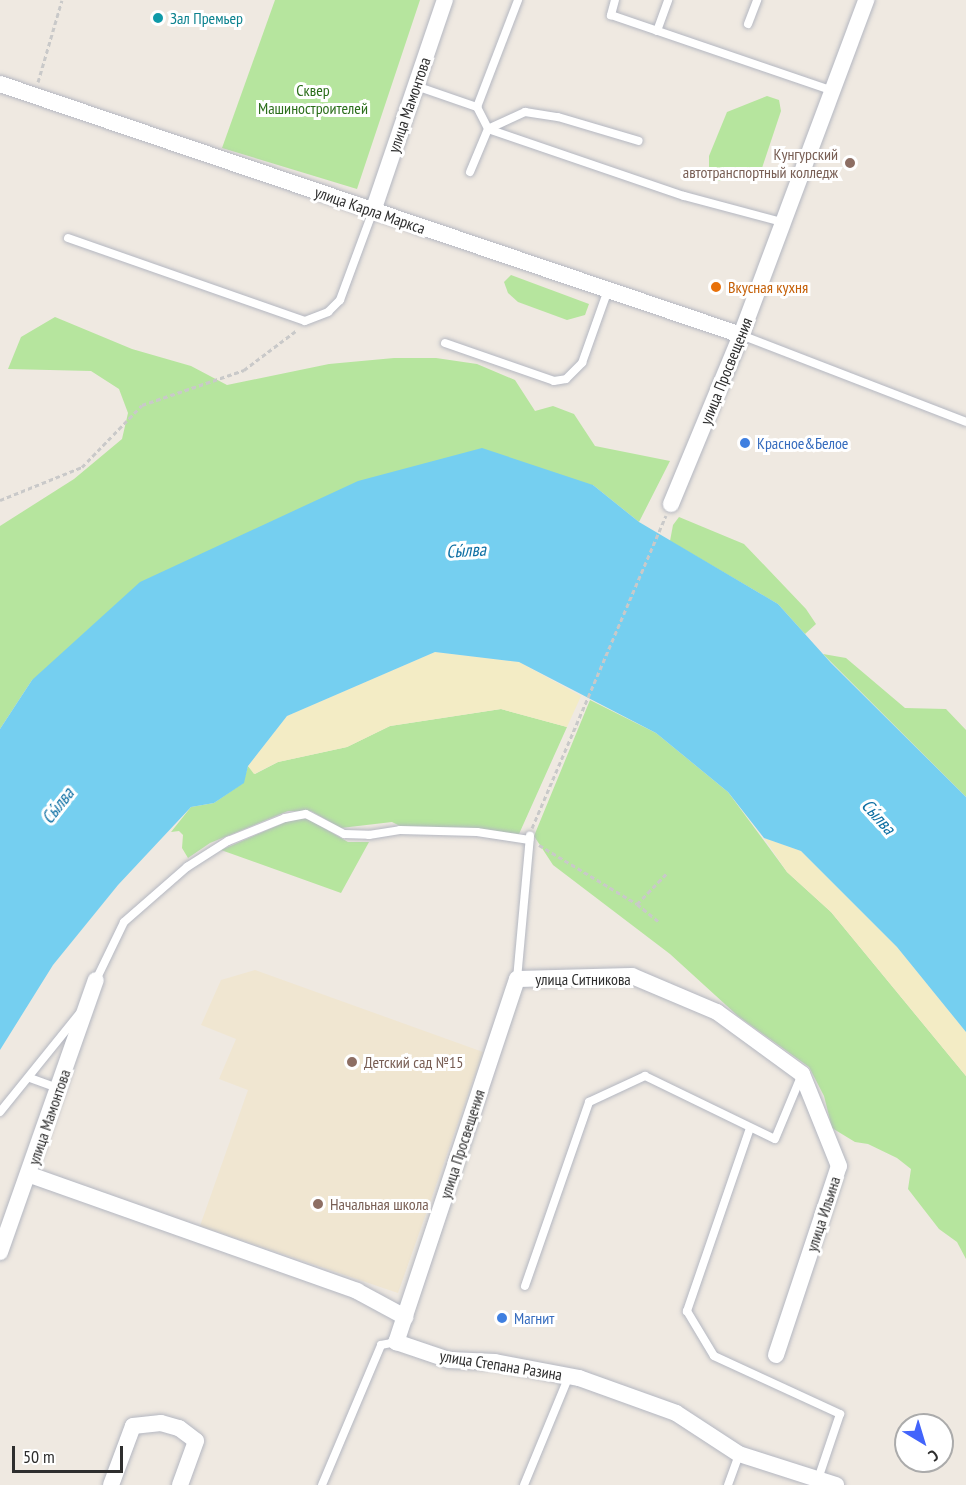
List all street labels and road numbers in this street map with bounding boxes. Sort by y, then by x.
street label: улица Мамонтова [384,55,434,155]
street label: улица Карла Маркса [312,182,428,238]
street label: улица Просвещения [696,315,756,427]
street label: улица Ситникова [535,969,631,989]
street label: улица Мамонтова [24,1067,74,1167]
street label: улица Просвещения [435,1087,489,1201]
street label: улица Ильина [802,1174,844,1254]
street label: улица Степана Разина [439,1346,563,1384]

